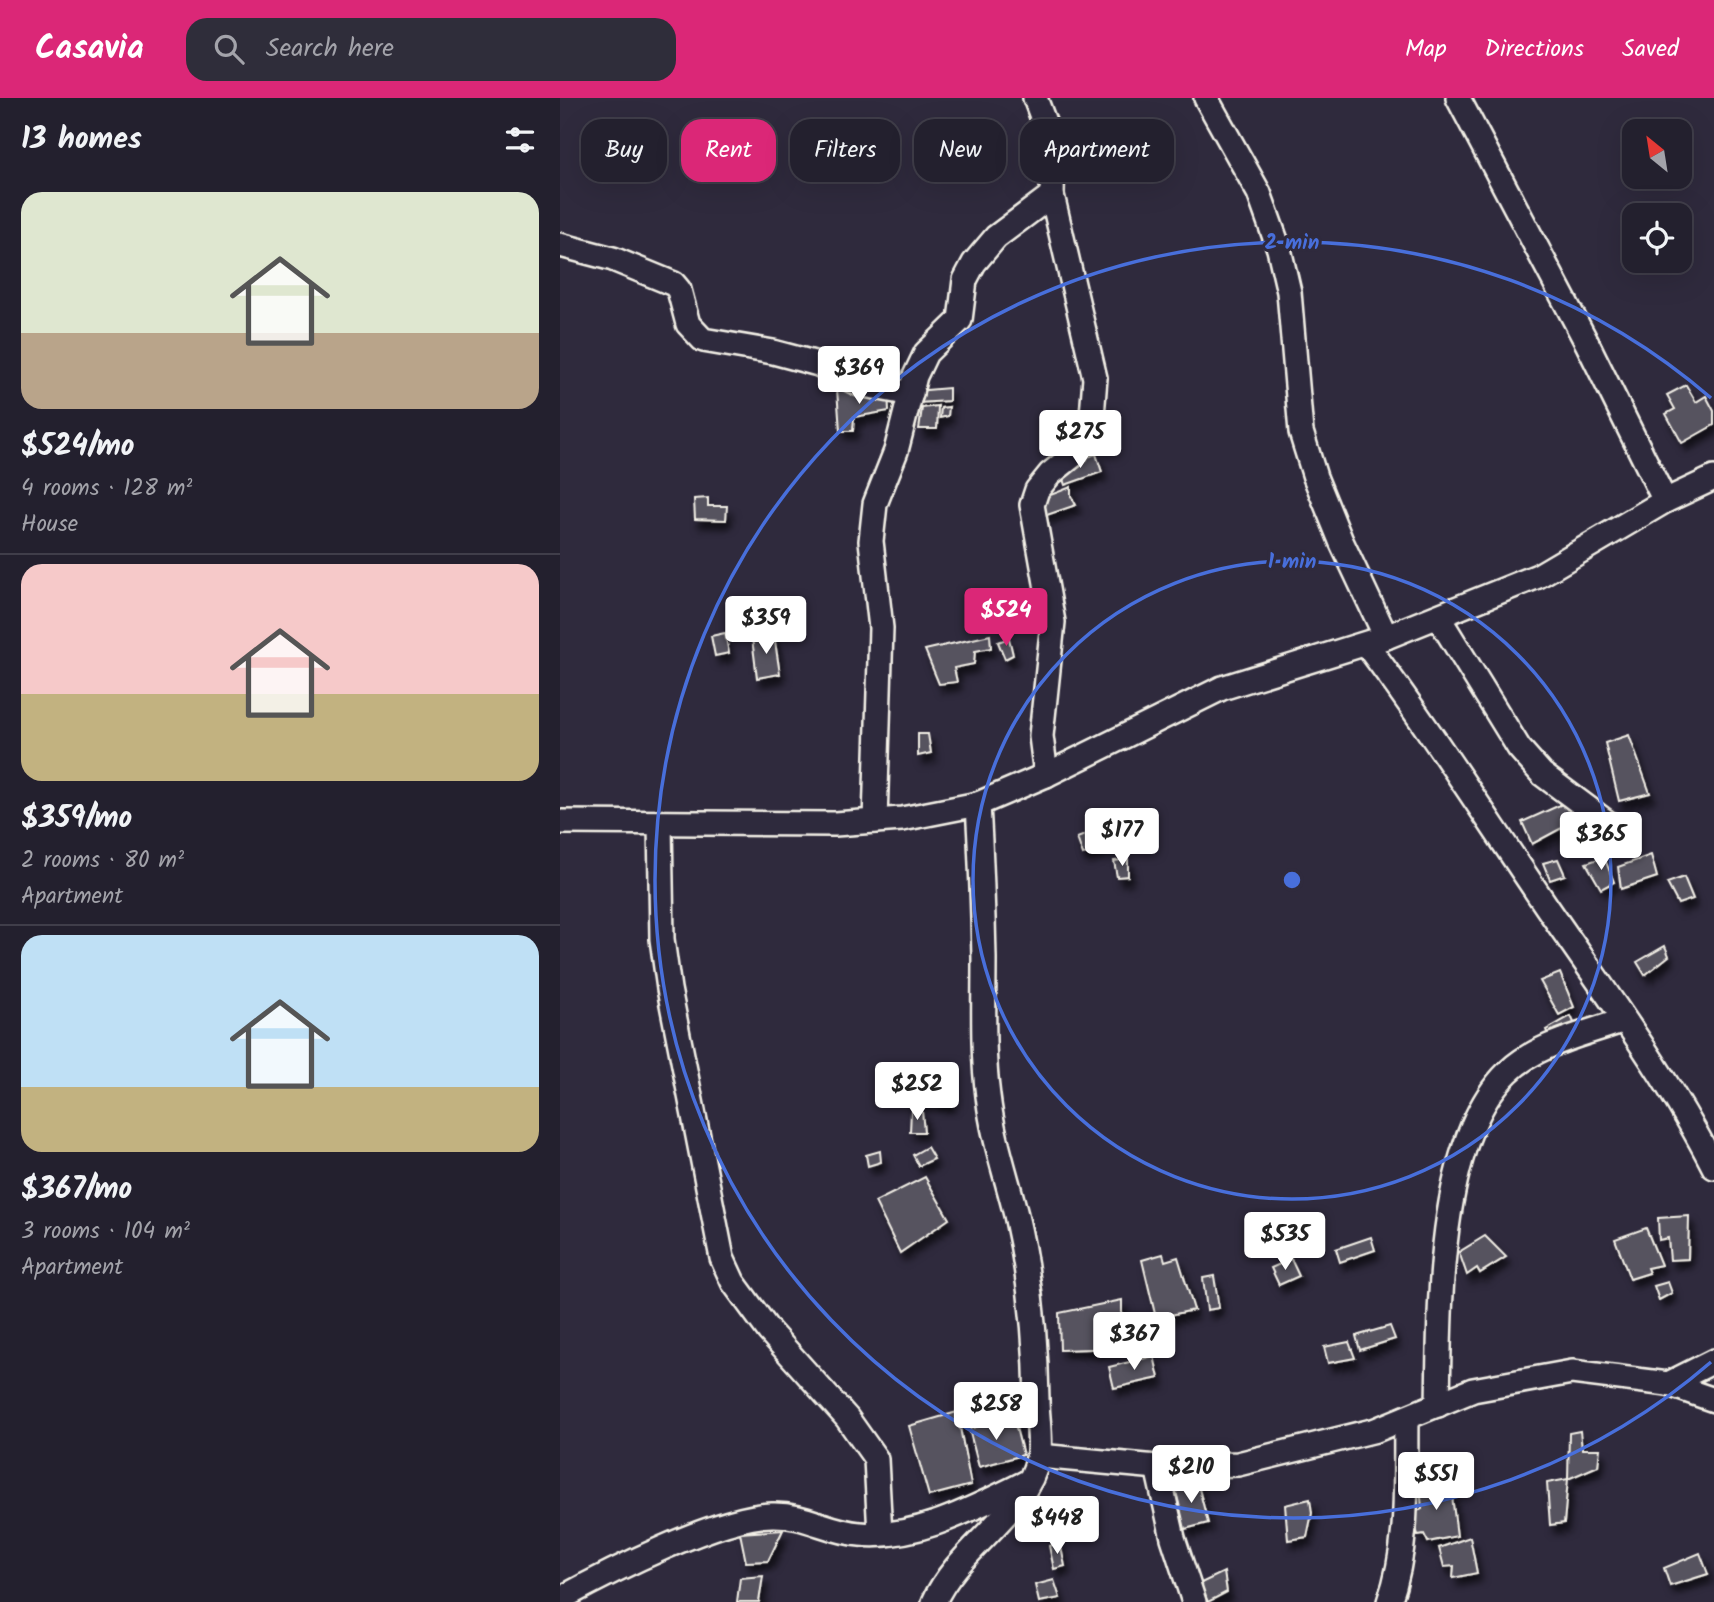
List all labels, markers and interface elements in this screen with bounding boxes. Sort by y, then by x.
search box [186,18,676,81]
text: Casavia [35,23,144,76]
text: Search here [266,28,394,70]
icon: search [210,30,248,68]
text: Map [1405,30,1447,69]
text: Directions [1485,30,1584,69]
text: Saved [1622,30,1679,69]
text: 13 homes [21,116,142,164]
chip: Buy [581,119,667,182]
chip: Rent [681,119,776,182]
chip: Filters [790,119,900,182]
chip: New [914,119,1006,182]
chip: Apartment [1020,119,1174,182]
north arrow [1622,119,1692,189]
map controls [1622,119,1692,273]
icon: filters [501,121,539,159]
button: locate [1622,203,1692,273]
text: 2 min [1265,227,1319,260]
icon: home [217,238,343,364]
pin: $369 [818,346,900,406]
text: $369 [834,351,884,387]
pin: $275 [1039,410,1121,470]
text: $275 [1055,415,1105,451]
text: $524/mo [21,423,135,471]
text: 4 rooms · 128 m² [21,471,192,507]
text: House [21,507,78,543]
text: 1 min [1268,546,1316,579]
pin: $524 [965,588,1047,648]
text: $524 [980,593,1032,629]
pin: $359 [725,596,807,656]
text: $359 [741,601,791,637]
icon: home [217,610,343,736]
text: $359/mo [21,795,132,843]
pin: $177 [1081,808,1163,868]
pin: $365 [1560,812,1642,872]
text: $177 [1101,813,1143,849]
text: $365 [1576,817,1626,853]
text: 2 rooms · 80 m² [21,843,184,879]
centre of rings [1280,868,1304,892]
text: Apartment [21,879,123,915]
icon: home [217,981,343,1107]
pin: $252 [876,1062,958,1122]
text: $252 [891,1067,943,1103]
text: $367/mo [21,1166,132,1214]
pin: $535 [1244,1212,1326,1272]
text: 3 rooms · 104 m² [21,1214,190,1250]
text: $535 [1260,1217,1310,1253]
text: Apartment [21,1250,123,1286]
pin: $367 [1093,1312,1175,1372]
text: $367 [1109,1317,1159,1353]
pin: $258 [955,1382,1037,1442]
text: $258 [970,1387,1022,1423]
pin: $210 [1150,1446,1232,1505]
text: $210 [1168,1450,1214,1486]
pin: $551 [1395,1452,1477,1512]
text: $551 [1414,1457,1458,1493]
pin: $448 [1016,1496,1098,1556]
text: $448 [1031,1501,1083,1537]

